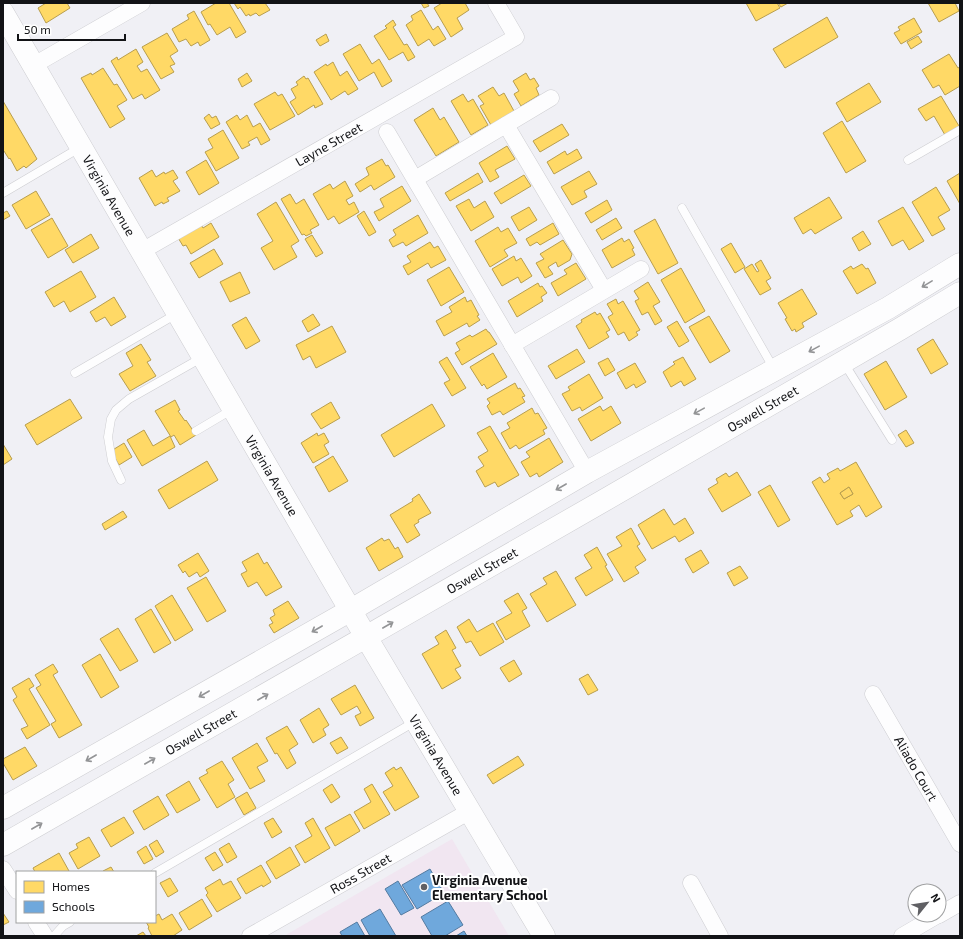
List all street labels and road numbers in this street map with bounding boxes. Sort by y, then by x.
street label: Layne Street [292,119,365,170]
street label: Virginia Avenue [79,152,139,239]
street label: Oswell Street [724,382,801,435]
street label: Virginia Avenue [242,432,302,519]
street label: Oswell Street [443,544,520,597]
street label: Oswell Street [162,705,239,758]
street label: Virginia Avenue [406,712,466,798]
street label: Aliado Court [891,733,941,804]
street label: Ross Street [327,850,394,897]

